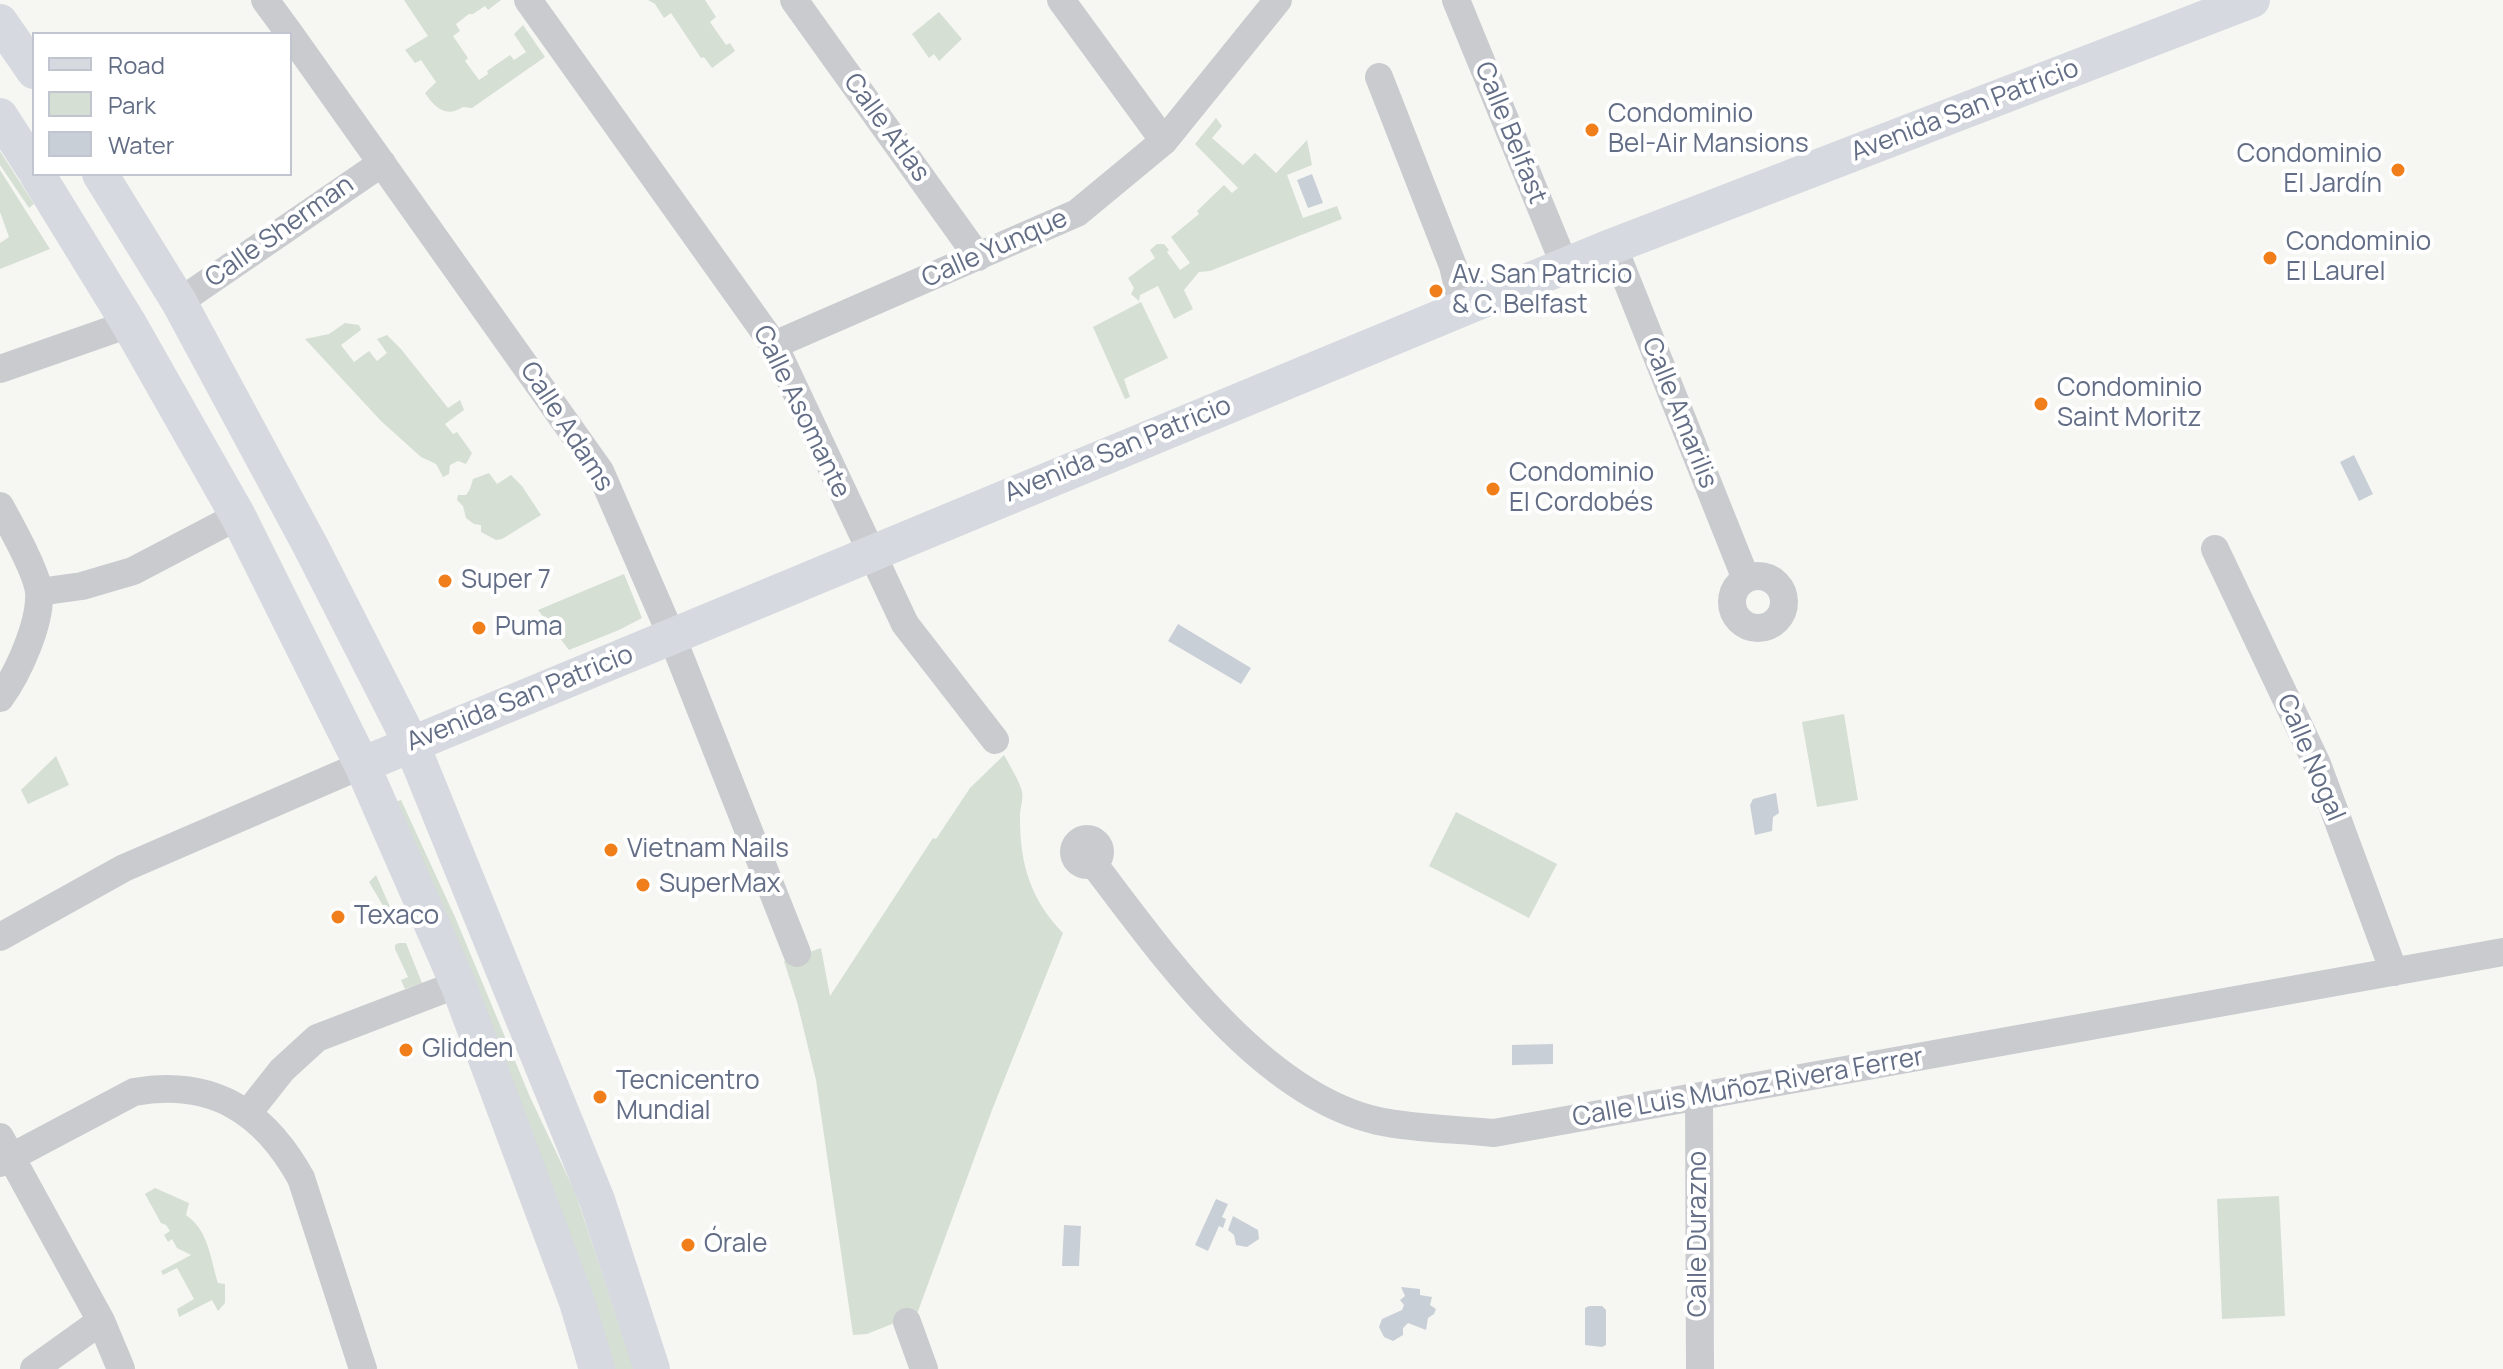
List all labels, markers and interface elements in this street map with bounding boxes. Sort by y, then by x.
legend [32,32,292,176]
text: Road [108,48,165,81]
street label: Avenida San Patricio [1847,53,2083,169]
street label: Calle Belfast [1467,58,1553,208]
street label: Calle Atlas [836,68,936,188]
text: Park [108,88,156,121]
place label: Condominio Bel-Air Mansions [1608,99,1809,160]
marker: Condominio Bel-Air Mansions [1583,121,1601,139]
text: Water [108,128,175,161]
place label: Condominio El Jardín [2237,139,2382,200]
marker: Condominio El Jardín [2389,161,2407,179]
street label: Calle Sherman [200,169,360,295]
street label: Calle Yunque [917,203,1073,295]
place label: Condominio El Laurel [2286,227,2431,288]
marker: Condominio El Laurel [2261,249,2279,267]
place label: Av. San Patricio & C. Belfast [1452,260,1632,322]
marker: Av. San Patricio & C. Belfast [1427,282,1445,300]
street label: Calle Asomante [746,321,856,503]
street label: Calle Amarilis [1635,333,1723,493]
street label: Calle Adams [513,357,619,497]
place label: Condominio Saint Moritz [2057,373,2202,434]
street label: Avenida San Patricio [1000,390,1236,510]
marker: Condominio Saint Moritz [2032,395,2050,413]
place label: Condominio El Cordobés [1509,458,1654,520]
marker: Condominio El Cordobés [1484,480,1502,498]
place label: Super 7 [461,565,551,597]
marker: Super 7 [436,572,454,590]
place label: Puma [495,612,563,644]
marker: Puma [470,619,488,637]
street label: Avenida San Patricio [402,639,638,759]
street label: Calle Nogal [2269,690,2351,826]
place label: Vietnam Nails [627,834,789,866]
marker: Vietnam Nails [602,841,620,859]
place label: SuperMax [659,869,780,901]
marker: SuperMax [634,876,652,894]
place label: Texaco [354,901,439,933]
marker: Texaco [329,908,347,926]
place label: Glidden [422,1034,514,1066]
marker: Glidden [397,1041,415,1059]
street label: Calle Luis Muñoz Rivera Ferrer [1570,1042,1926,1134]
place label: Tecnicentro Mundial [616,1066,760,1128]
marker: Tecnicentro Mundial [591,1088,609,1106]
street label: Calle Durazno [1683,1151,1715,1317]
place label: Órale [704,1229,767,1261]
marker: Órale [679,1236,697,1254]

